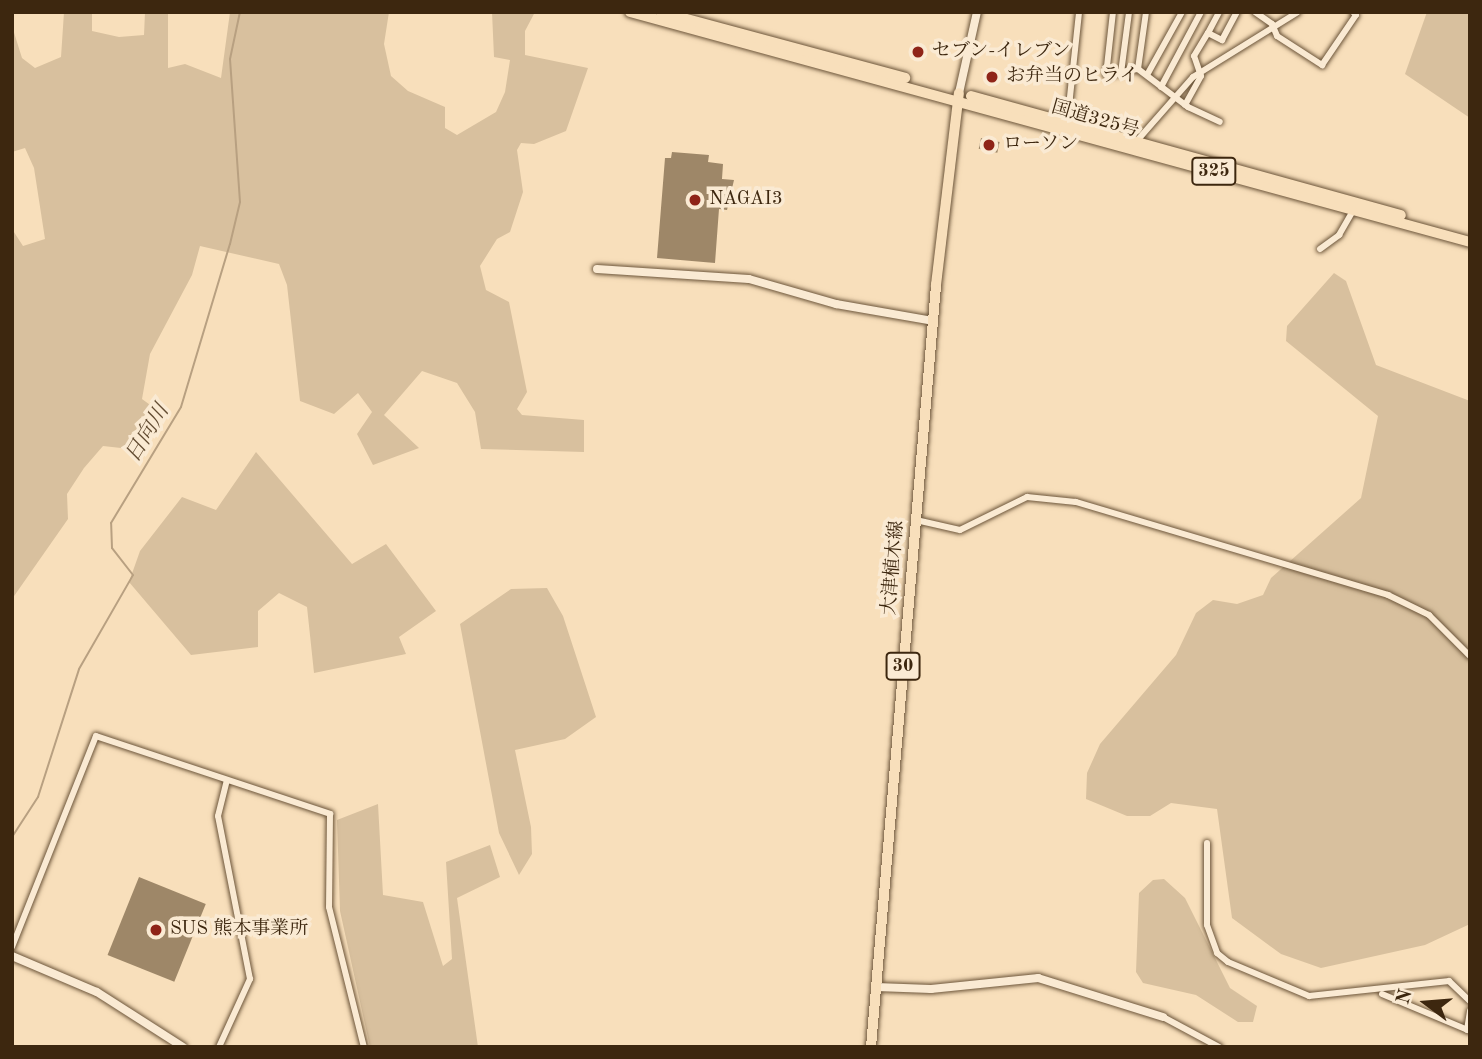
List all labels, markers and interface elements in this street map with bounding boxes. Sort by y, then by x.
place label: セブン-イレブン [932,41,1072,63]
marker: セブン-イレブン [910,44,926,60]
place label: お弁当のヒライ [1006,66,1139,88]
marker: お弁当のヒライ [984,69,1000,85]
street label: 国道325号 [1049,97,1141,143]
place label: ローソン [1003,134,1079,156]
marker: ローソン [981,137,997,153]
road number: 325 [1191,156,1237,186]
place label: NAGAI3 [709,189,783,211]
marker: NAGAI3 [687,192,703,208]
water label: 日向川 [121,401,175,467]
street label: 大津植木線 [879,520,909,616]
road number: 30 [886,652,920,680]
place label: SUS 熊本事業所 [170,919,308,941]
marker: SUS 熊本事業所 [148,922,164,938]
north arrow [1391,968,1461,1038]
text: N [1394,987,1416,1007]

